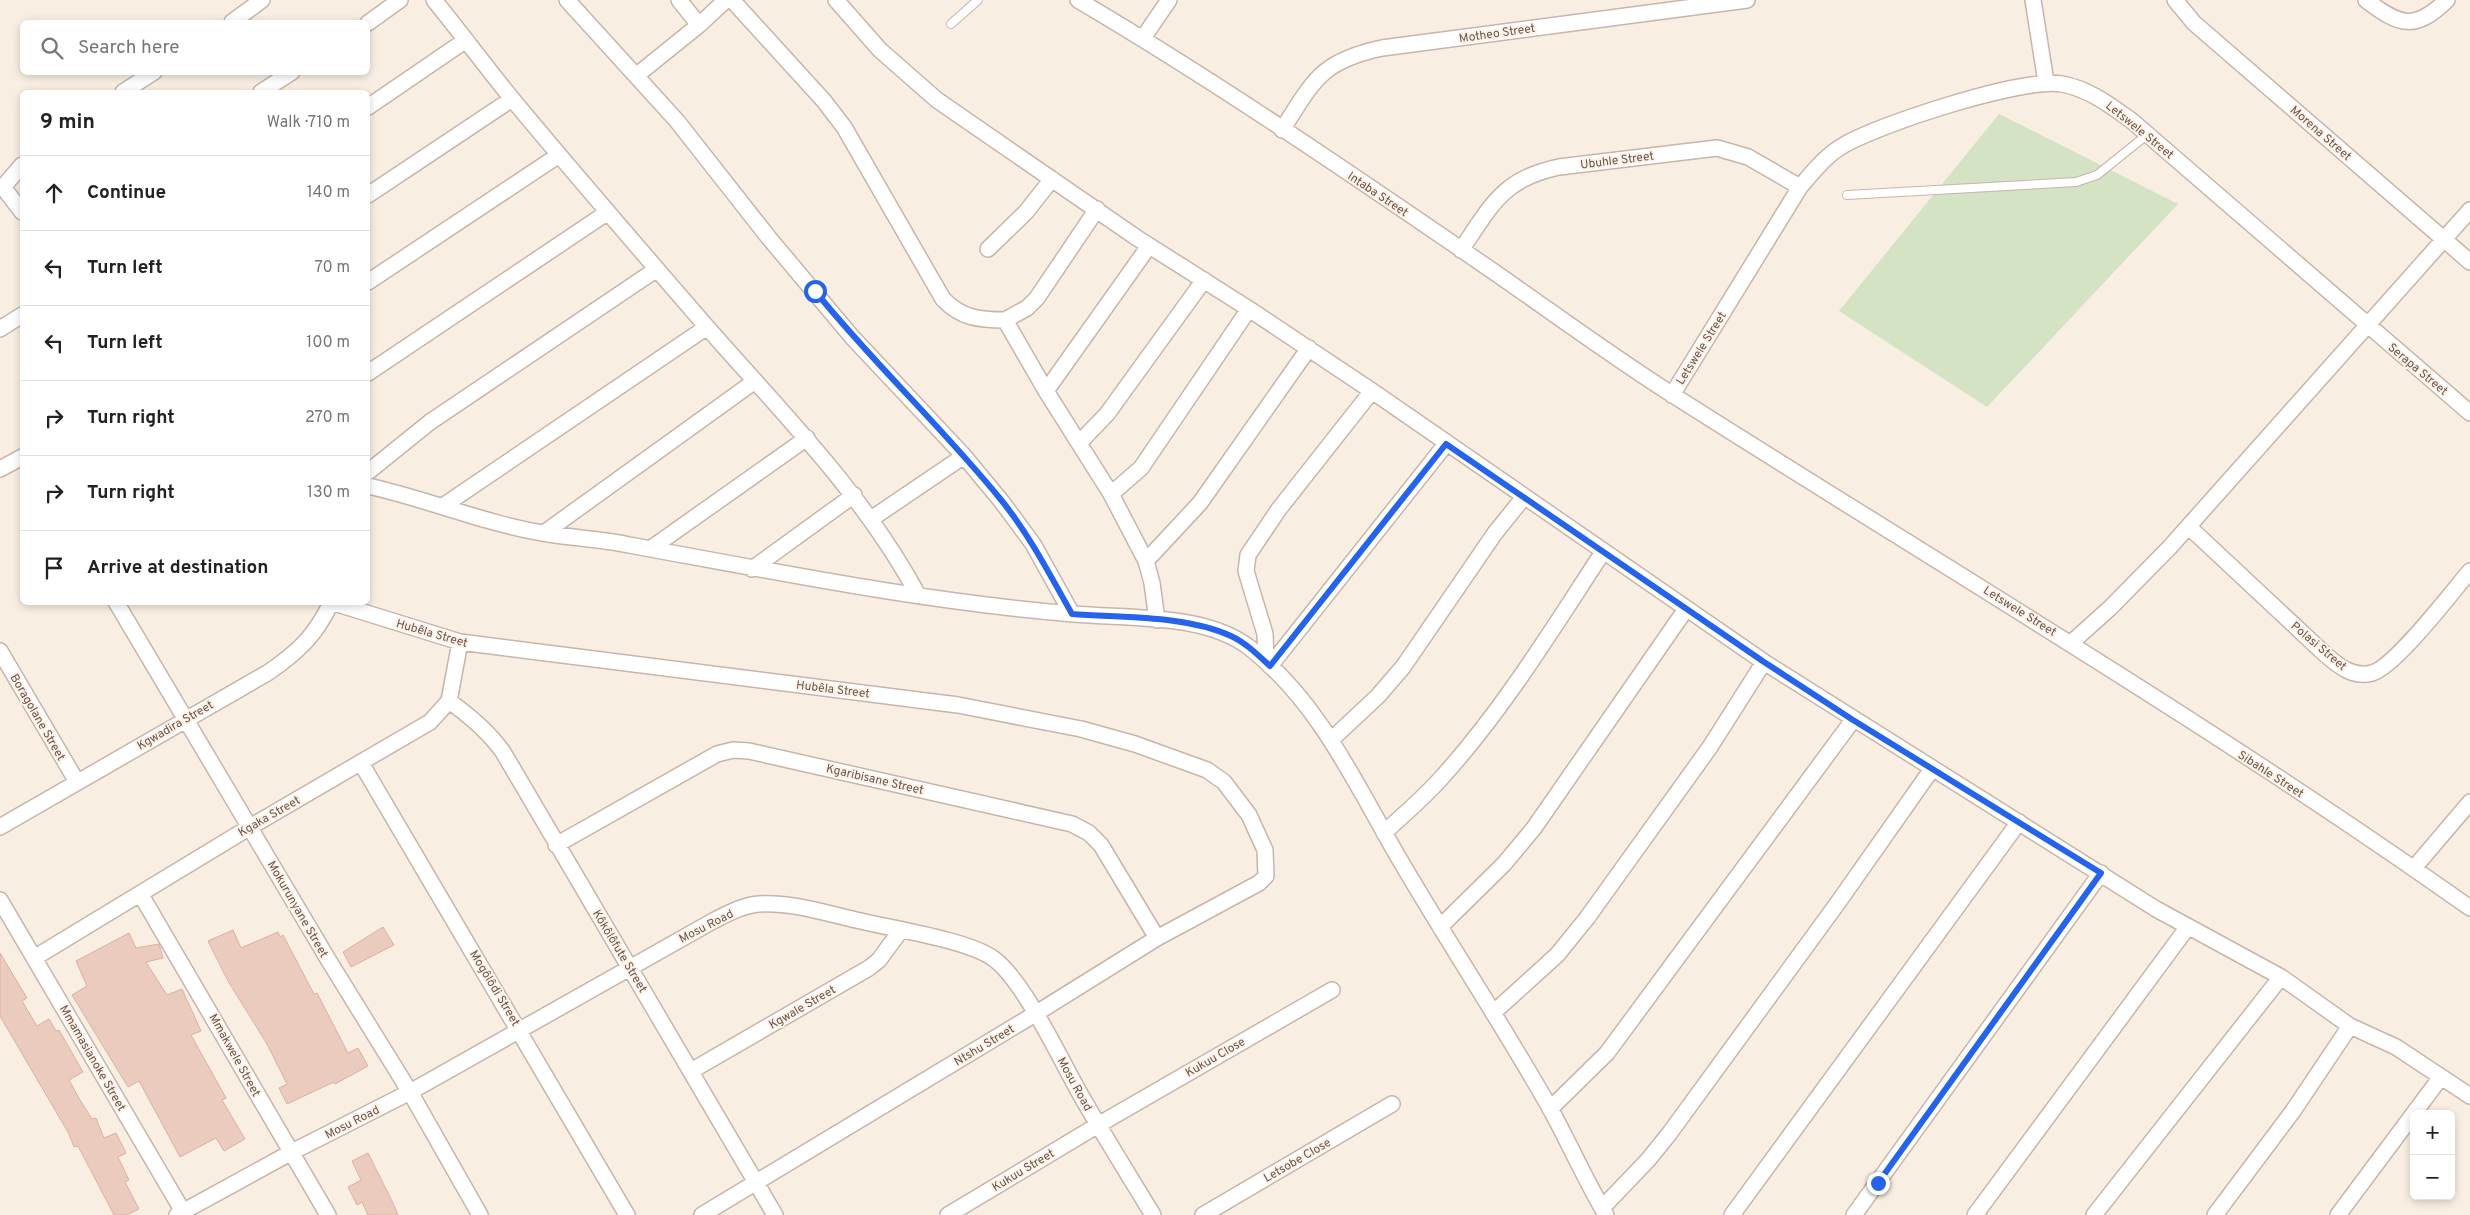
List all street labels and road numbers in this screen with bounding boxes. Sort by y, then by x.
street label: Motheo Street [1458,21,1536,47]
street label: Letswele Street [2102,98,2177,163]
street label: Morena Street [2286,103,2354,165]
street label: Ubuhle Street [1579,149,1655,173]
street label: Intaba Street [1344,169,1411,221]
street label: Letswele Street [1673,309,1731,388]
street label: Serapa Street [2384,340,2451,400]
street label: Letswele Street [1980,583,2059,641]
street label: Hubêla Street [394,616,469,652]
street label: Polasi Street [2287,619,2350,675]
street label: Boragolane Street [6,671,69,764]
street label: Hubêla Street [795,678,871,702]
street label: Kgwadira Street [134,698,217,754]
street label: Sibahle Street [2234,748,2307,802]
street label: Kgaribisane Street [824,761,925,799]
street label: Kgaka Street [236,793,303,841]
street label: Mokurunyane Street [263,858,331,961]
street label: Mosu Road [676,906,736,947]
street label: Kôkôlôfute Street [588,907,650,996]
street label: Mogôlôdi Street [465,948,523,1029]
street label: Kgwale Street [766,982,839,1033]
street label: Mmamasianoke Street [55,1003,129,1114]
street label: Mmakwele Street [205,1011,264,1100]
street label: Ntshu Street [951,1022,1018,1070]
street label: Kukuu Close [1183,1034,1248,1081]
street label: Mosu Road [1053,1055,1095,1114]
street label: Mosu Road [322,1102,382,1143]
street label: Letsobe Close [1261,1135,1334,1187]
street label: Kukuu Street [989,1146,1058,1196]

